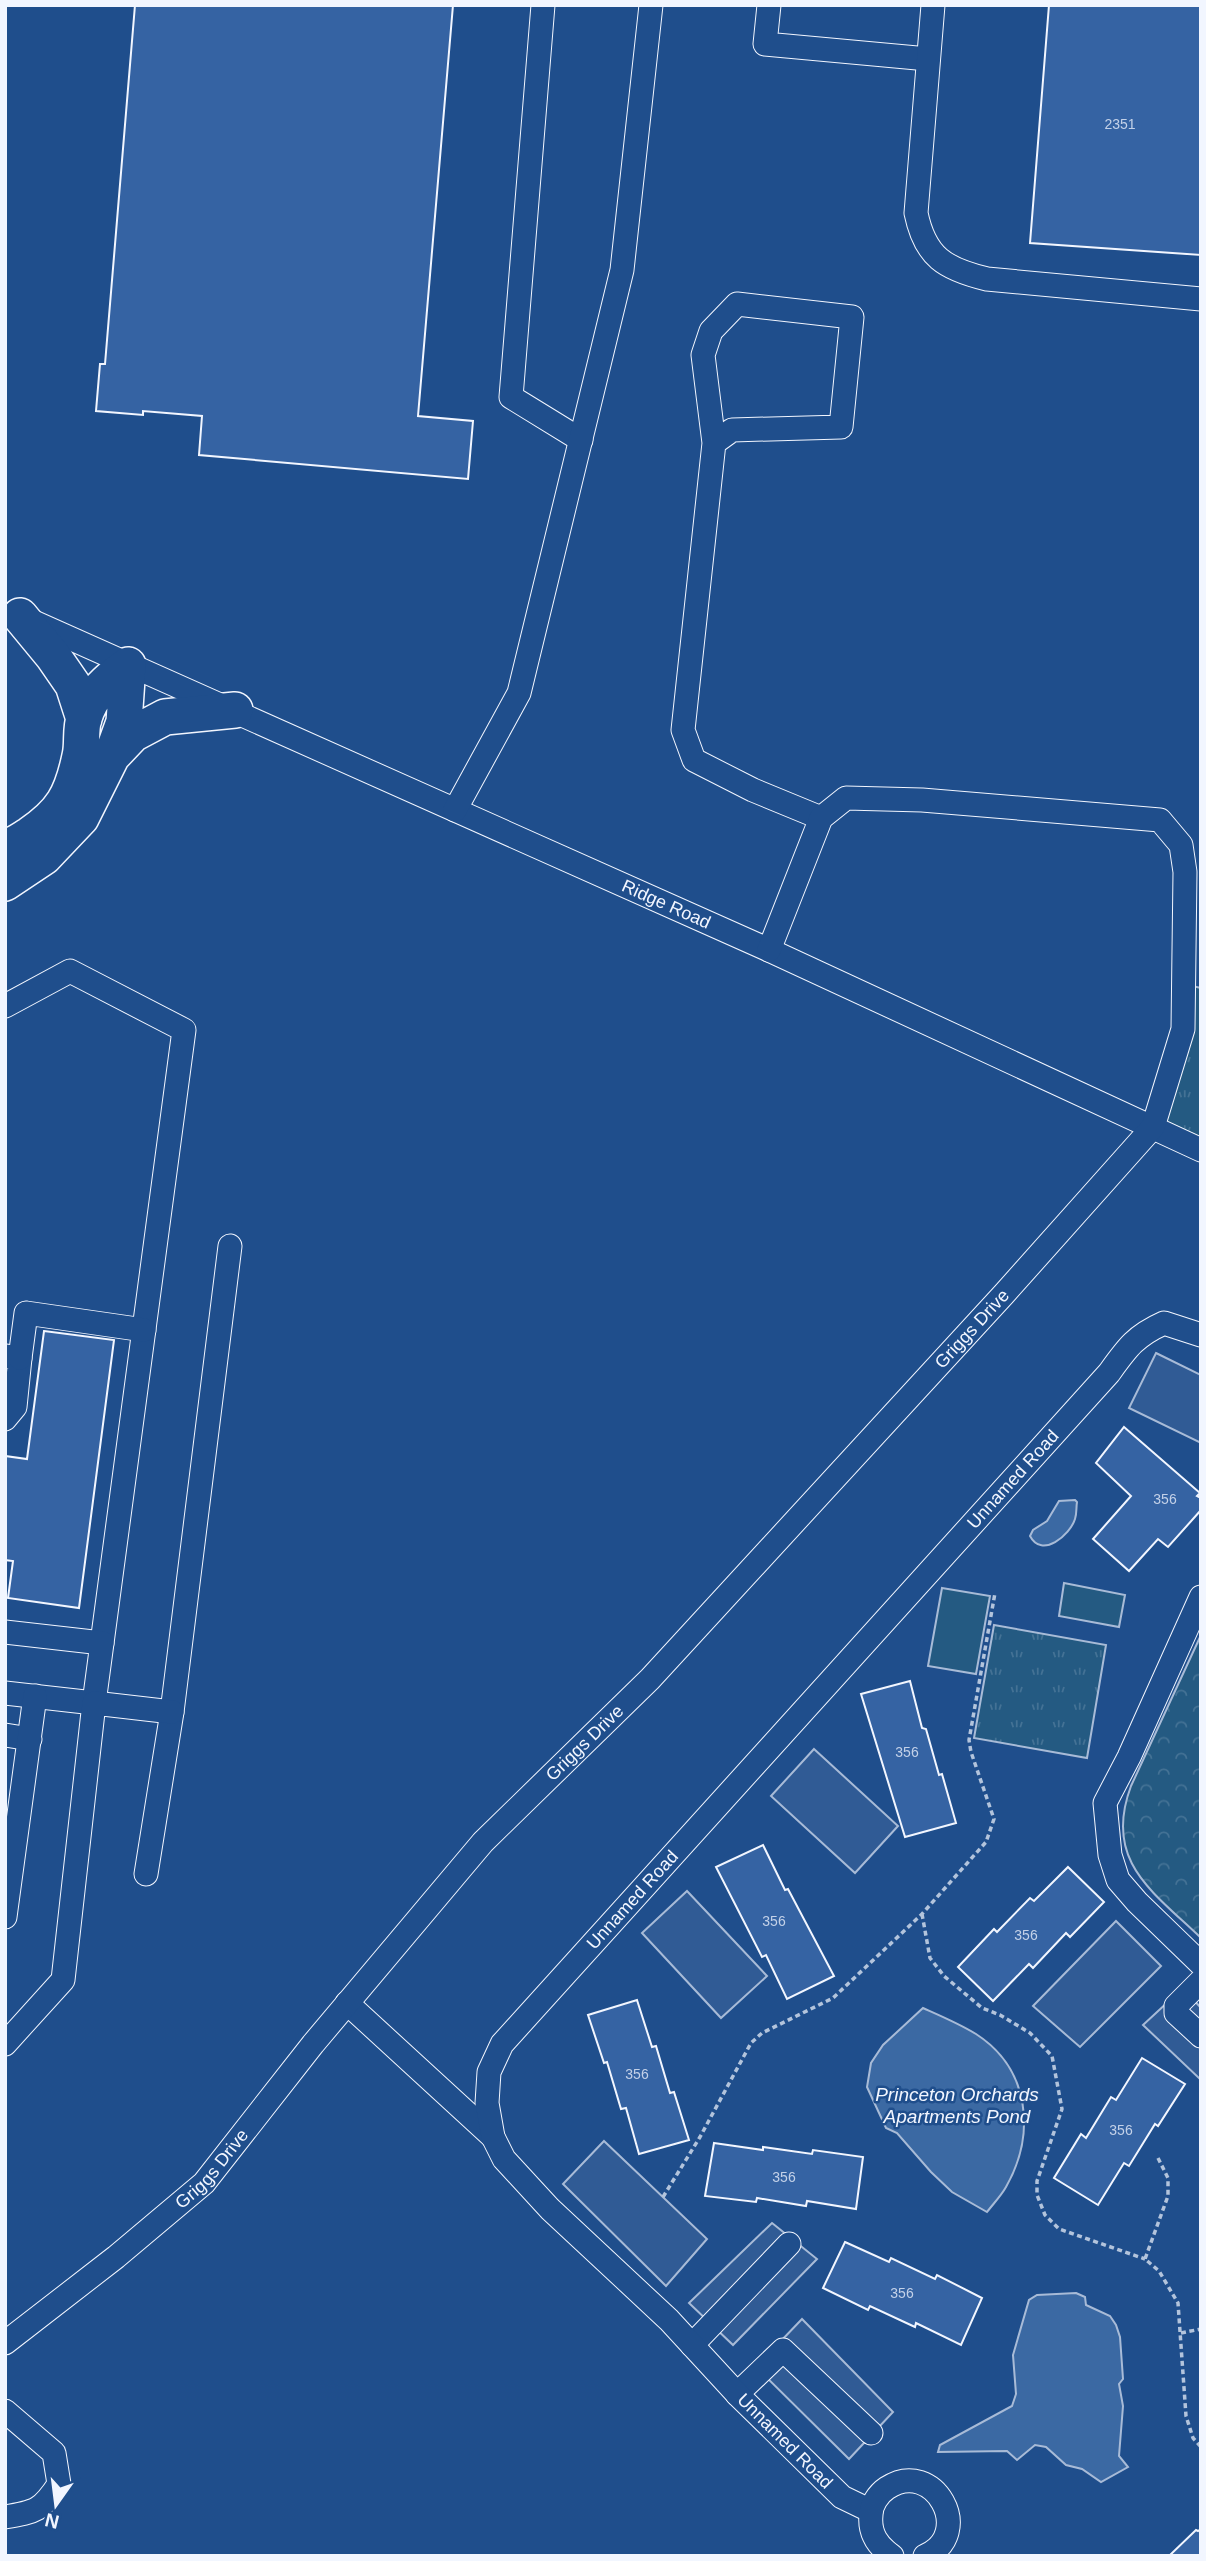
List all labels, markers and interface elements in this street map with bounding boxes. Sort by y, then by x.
house number: 2351 [1104,116,1136,132]
street label: Ridge Road [619,876,714,933]
street label: Griggs Drive [931,1285,1013,1373]
street label: Unnamed Road [963,1426,1063,1533]
house number: 356 [1153,1491,1177,1507]
street label: Griggs Drive [542,1701,627,1785]
house number: 356 [895,1744,919,1760]
street label: Unnamed Road [583,1846,682,1953]
house number: 356 [762,1913,786,1929]
house number: 356 [1014,1927,1038,1943]
house number: 356 [625,2066,649,2082]
water label: Princeton Orchards Apartments Pond [875,2084,1039,2127]
house number: 356 [1109,2122,1133,2138]
street label: Griggs Drive [171,2125,252,2213]
house number: 356 [772,2169,796,2185]
house number: 356 [890,2285,914,2301]
street label: Unnamed Road [733,2389,837,2493]
north arrow [21,2470,91,2540]
text: N [43,2509,61,2533]

